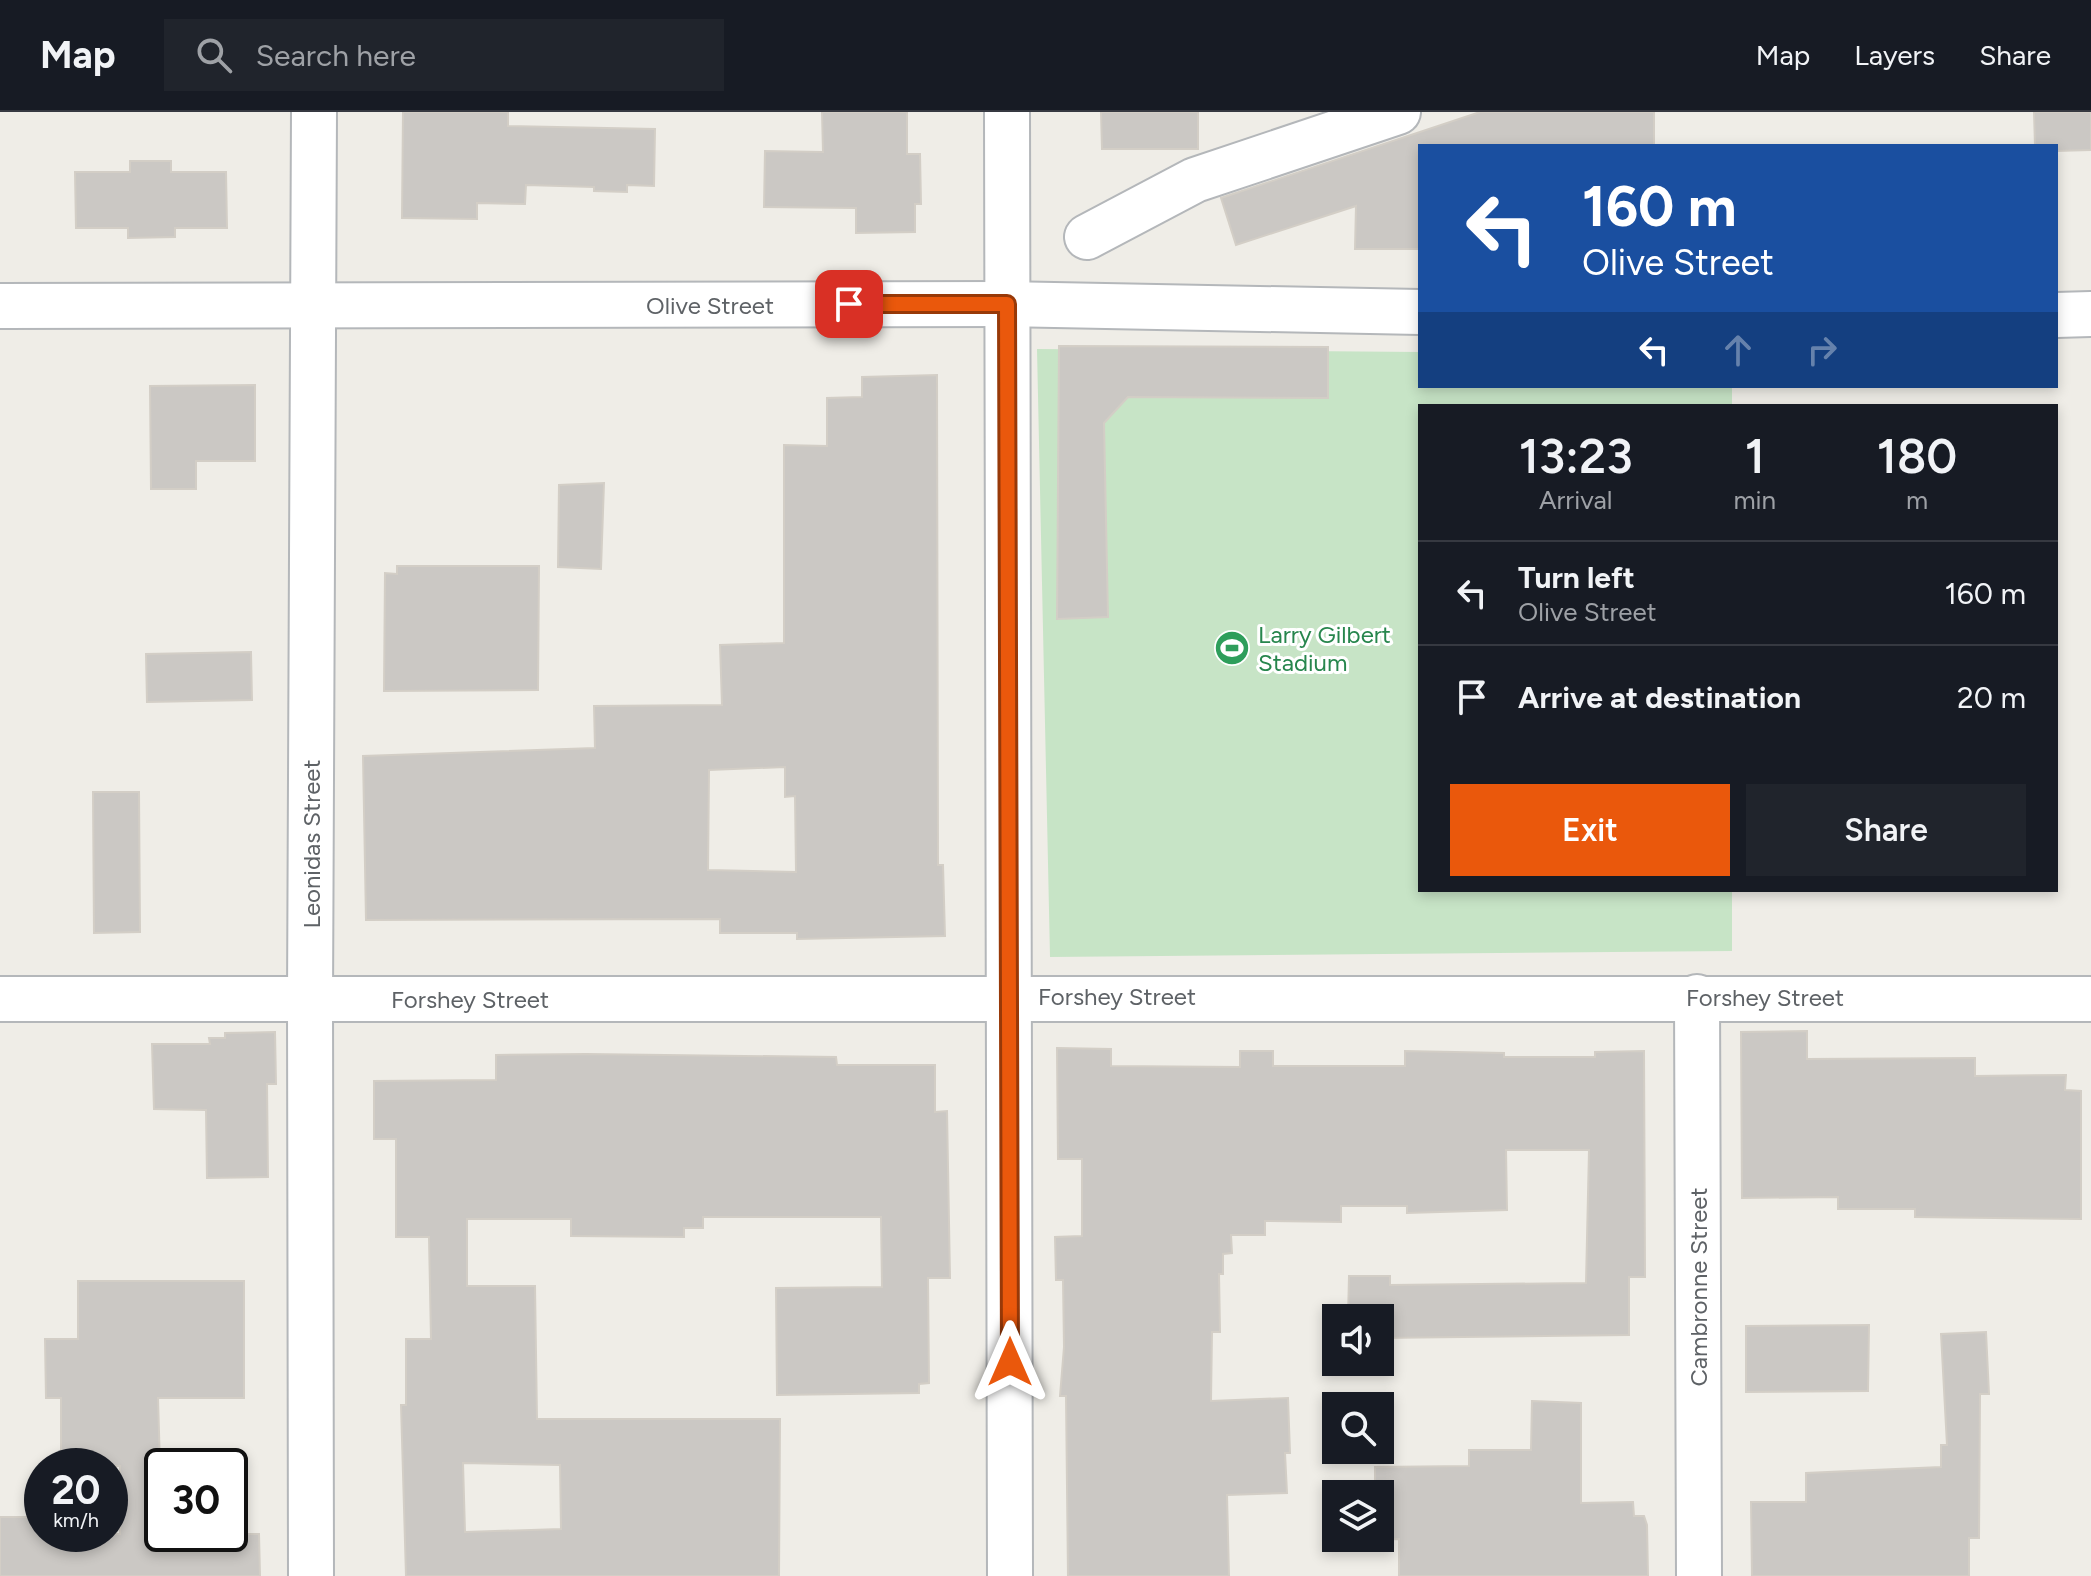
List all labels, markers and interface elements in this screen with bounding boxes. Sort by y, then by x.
search box [164,19,724,91]
text: Map [40,32,116,78]
icon: search [192,33,236,77]
text: Search here [256,37,416,74]
text: Map [1756,38,1810,72]
text: Layers [1854,38,1935,72]
text: Share [1979,38,2051,72]
text: 160 m [1582,173,1737,240]
icon: left [1450,176,1554,280]
text: Olive Street [1582,241,1774,284]
pin [815,270,883,338]
icon: arrive [827,282,871,326]
street label: Olive Street [646,291,774,320]
icon: left [1632,328,1676,372]
icon: ahead [1716,328,1760,372]
icon: right [1800,328,1844,372]
text: 13:23 [1519,427,1633,485]
text: 1 [1745,427,1765,485]
text: 180 [1877,427,1957,485]
text: Arrival [1539,484,1612,516]
text: min [1733,484,1776,516]
text: m [1906,484,1928,516]
text: Turn left [1518,559,1635,596]
icon: left [1450,571,1494,615]
text: 160 m [1944,575,2026,612]
text: Olive Street [1518,596,1657,628]
place label: Larry Gilbert Stadium [1258,620,1391,677]
sports icon: Larry Gilbert Stadium [1213,629,1251,667]
icon: arrive [1450,675,1494,719]
text: Arrive at destination [1518,679,1801,716]
text: 20 m [1957,679,2026,716]
street label: Leonidas Street [297,759,326,929]
button: Exit [1450,784,1730,876]
button: Share [1746,784,2026,876]
street label: Forshey Street [1038,982,1196,1011]
street label: Forshey Street [1686,983,1844,1012]
street label: Forshey Street [391,985,549,1014]
street label: Cambronne Street [1684,1187,1713,1387]
map controls [1322,1304,1394,1552]
button: sound [1322,1304,1394,1376]
position arrow [968,1320,1052,1404]
button: search [1322,1392,1394,1464]
speed limit sign: 30 [144,1448,248,1552]
text: 20 [51,1466,101,1514]
button: layers [1322,1480,1394,1552]
text: km/h [53,1508,99,1532]

